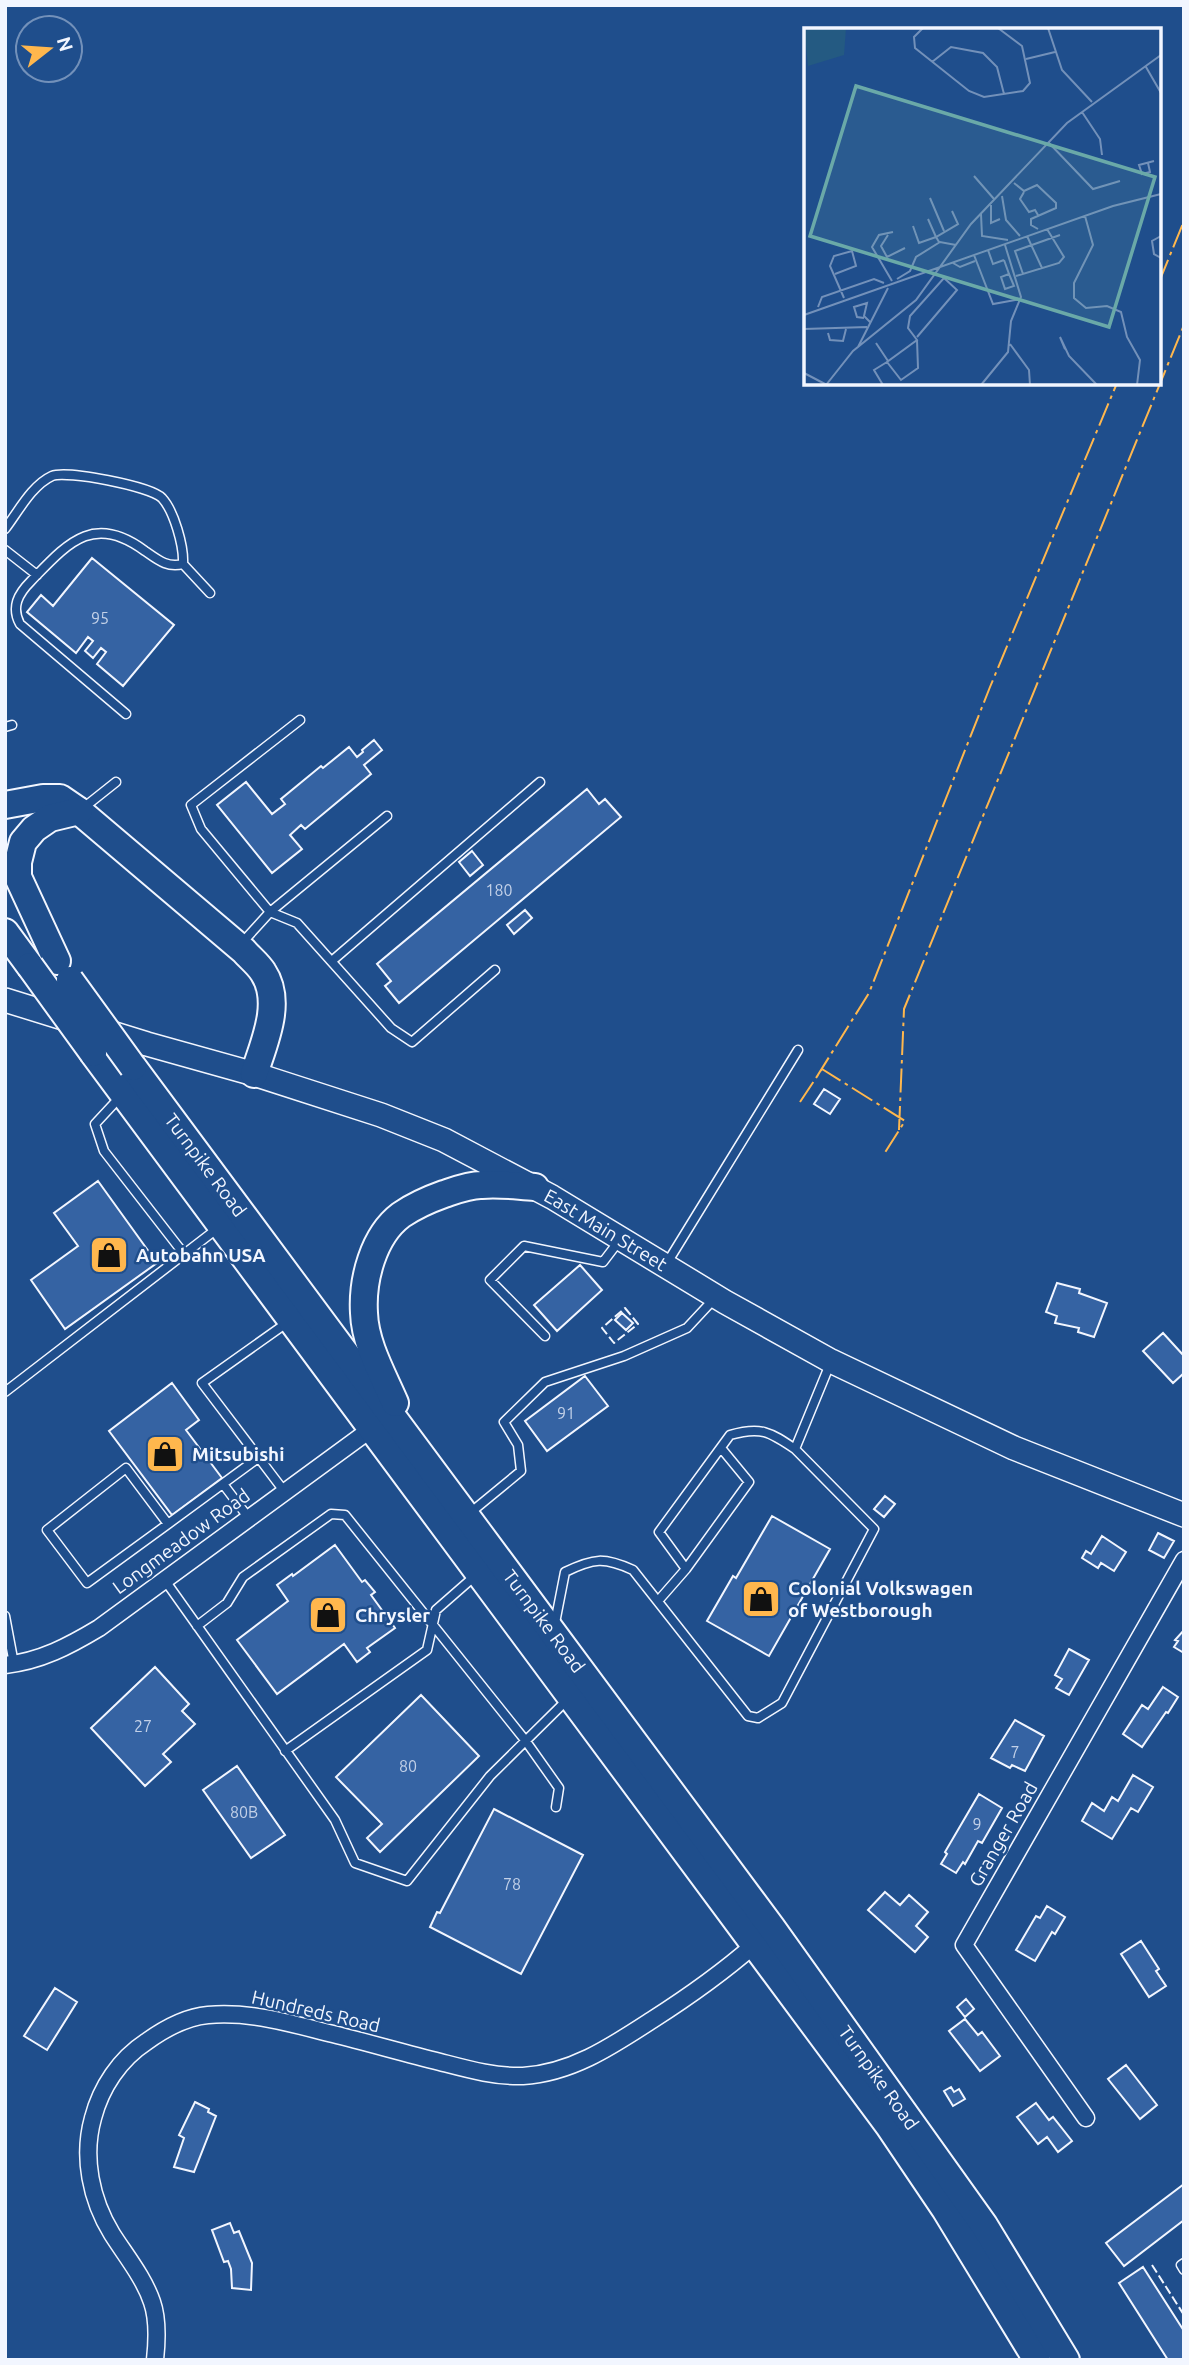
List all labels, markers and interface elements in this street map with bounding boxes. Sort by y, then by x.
north arrow [14,14,84,84]
inset map [804,28,1161,385]
text: N [53,34,78,54]
house number: 95 [91,609,109,627]
house number: 180 [485,881,513,899]
street label: Turnpike Road [160,1109,251,1221]
street label: East Main Street [541,1184,672,1276]
shop icon: Autobahn USA [88,1234,130,1276]
place label: Autobahn USA [136,1244,266,1266]
house number: 91 [557,1404,575,1422]
shop icon: Mitsubishi [144,1433,186,1475]
place label: Mitsubishi [192,1443,285,1465]
street label: Longmeadow Road [108,1484,254,1598]
street label: Turnpike Road [499,1565,590,1677]
place label: Colonial Volkswagen of Westborough [788,1577,973,1621]
shop icon: Colonial Volkswagen of Westborough [740,1578,782,1620]
shop icon: Chrysler [307,1594,349,1636]
place label: Chrysler [355,1604,430,1626]
house number: 27 [134,1717,152,1735]
house number: 7 [1010,1743,1020,1761]
house number: 80 [399,1757,417,1775]
street label: Granger Road [964,1778,1042,1890]
house number: 80B [230,1803,258,1821]
house number: 9 [972,1815,982,1833]
house number: 78 [503,1875,521,1893]
street label: Hundreds Road [250,1986,382,2036]
street label: Turnpike Road [834,2021,923,2134]

